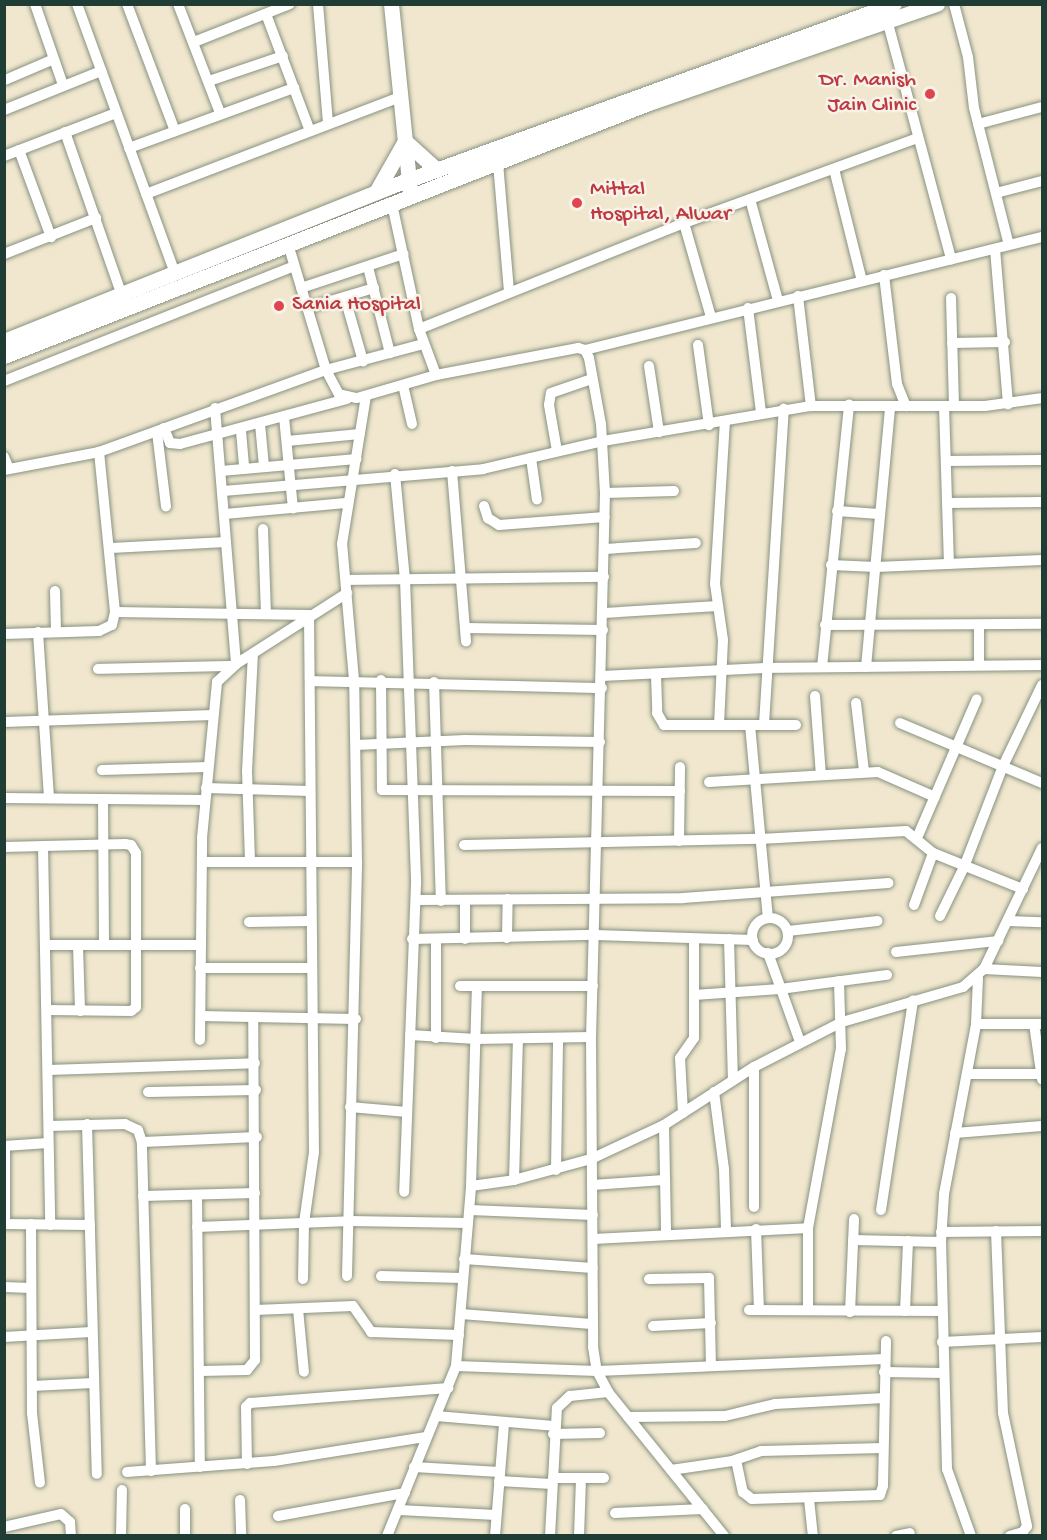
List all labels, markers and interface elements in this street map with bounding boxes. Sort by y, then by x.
place label: Dr. Manish Jain Clinic [819,68,916,119]
marker: Dr. Manish Jain Clinic [921,85,939,103]
place label: Mittal Hospital, Alwar [590,177,731,228]
marker: Mittal Hospital, Alwar [568,194,586,212]
place label: Sania Hospital [292,293,421,319]
marker: Sania Hospital [270,297,288,315]

